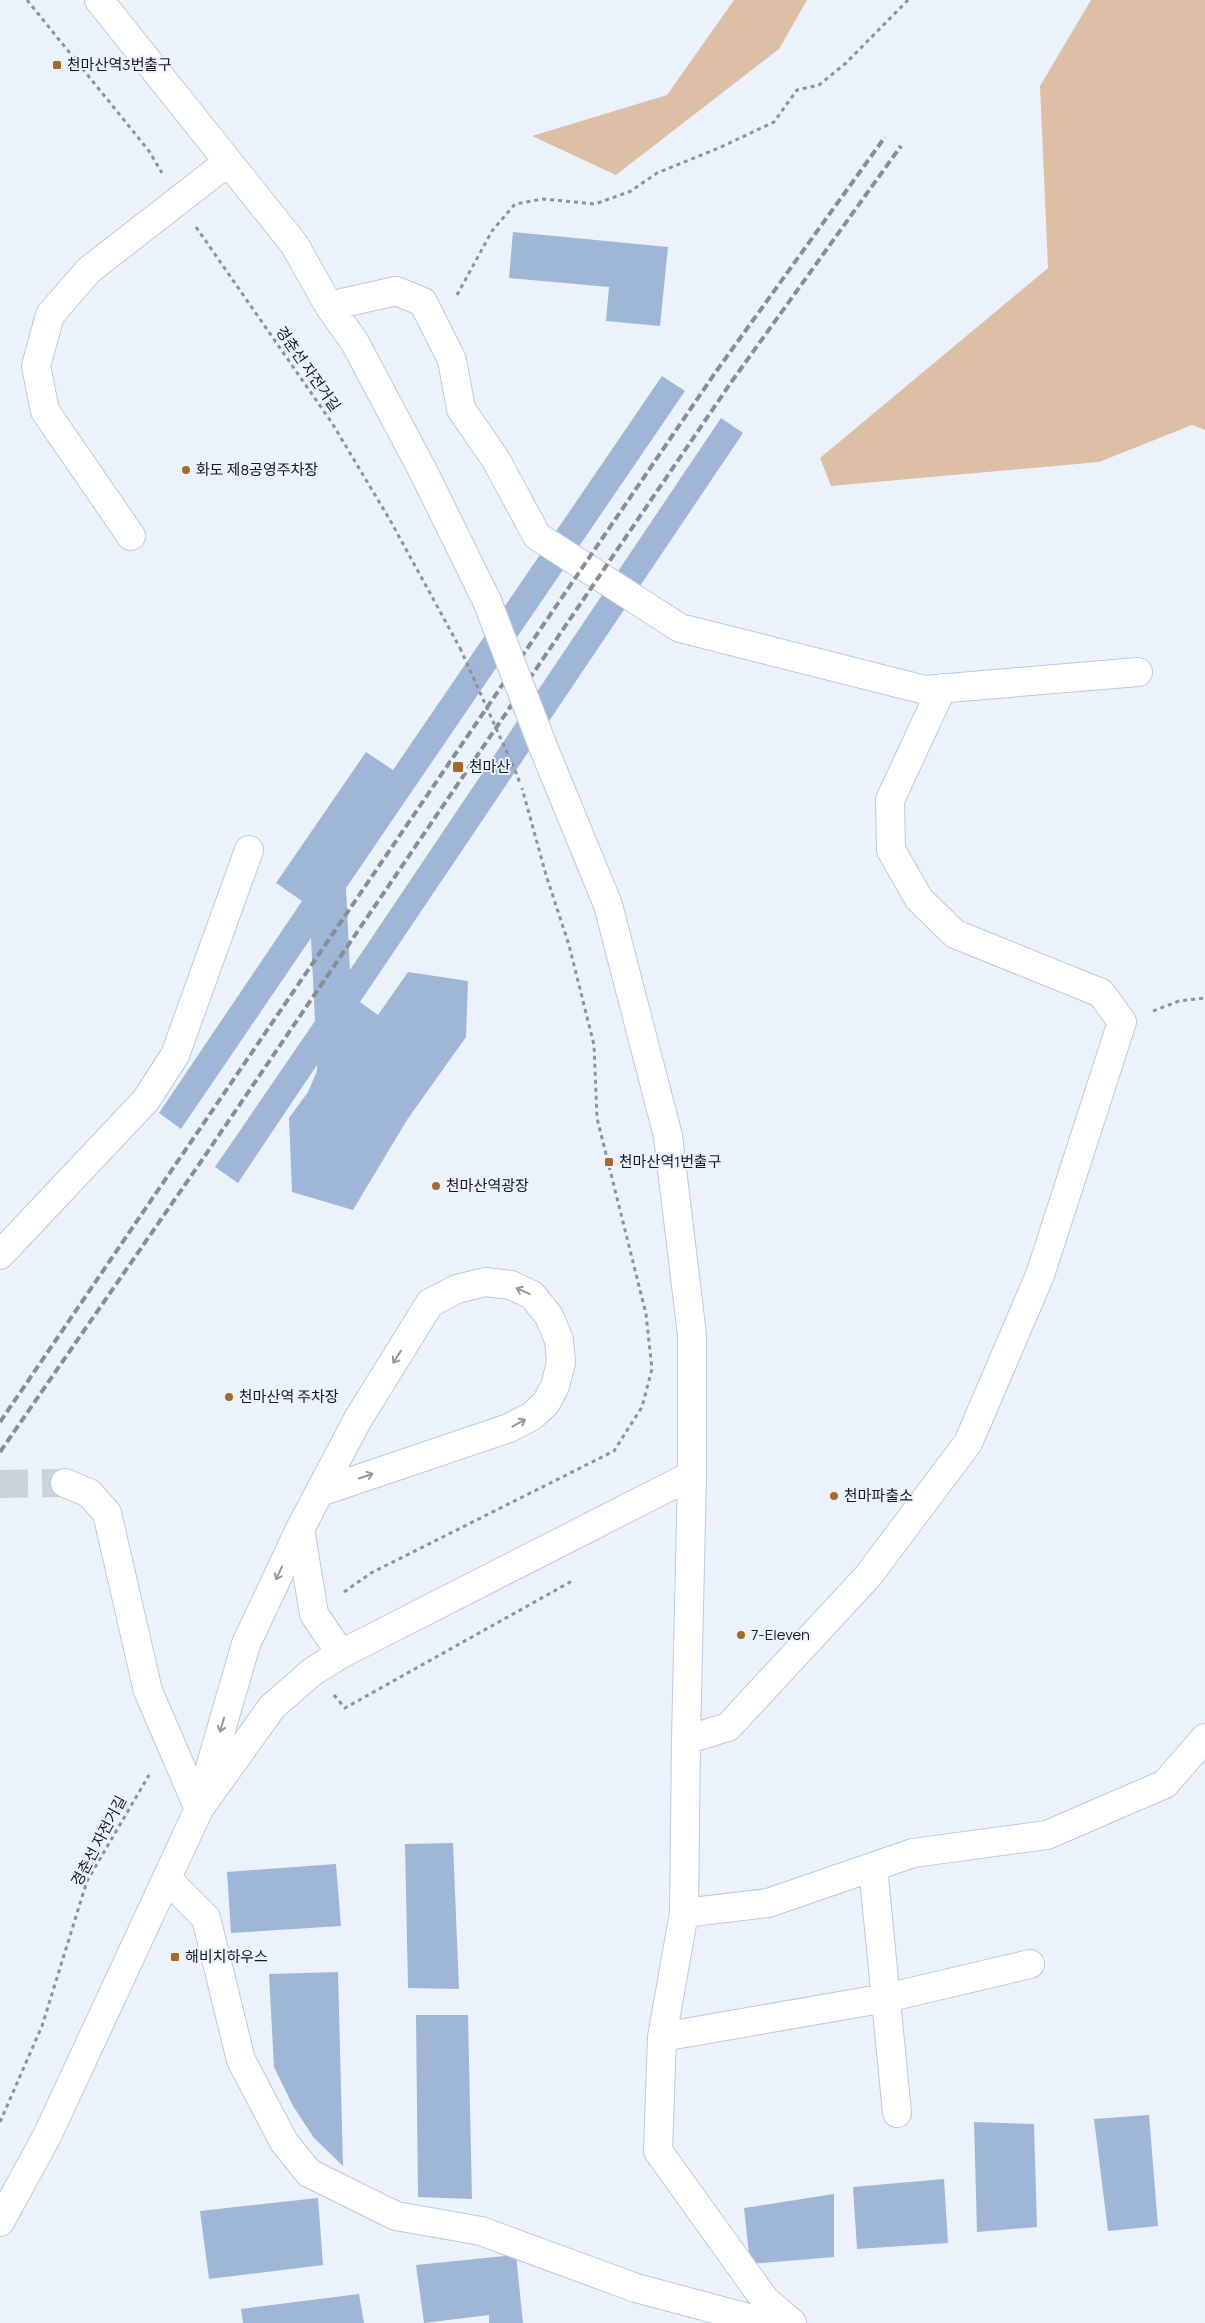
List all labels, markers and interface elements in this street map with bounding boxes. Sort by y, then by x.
place label: 천마산역3번출구 [67,54,172,75]
marker: 천마산역3번출구 [51,59,63,71]
street label: 경춘선 자전거길 [271,322,346,416]
place label: 화도 제8공영주차장 [196,459,318,480]
marker: 화도 제8공영주차장 [180,464,192,476]
place label: 천마산 [469,756,511,777]
marker: 천마산 [451,760,465,774]
place label: 천마산역1번출구 [619,1151,721,1172]
marker: 천마산역1번출구 [603,1156,615,1168]
place label: 천마산역광장 [446,1175,529,1196]
marker: 천마산역광장 [430,1180,442,1192]
one-way arrow [516,1285,531,1295]
one-way arrow [391,1350,401,1364]
place label: 천마산역 주차장 [239,1386,339,1407]
marker: 천마산역 주차장 [223,1391,235,1403]
one-way arrow [511,1417,526,1427]
one-way arrow [358,1471,373,1480]
place label: 천마파출소 [844,1485,913,1506]
marker: 천마파출소 [828,1490,840,1502]
one-way arrow [274,1565,283,1580]
place label: 7-Eleven [751,1624,810,1645]
marker: 7-Eleven [735,1629,747,1641]
one-way arrow [217,1717,227,1733]
street label: 경춘선 자전거길 [66,1792,131,1890]
place label: 해비치하우스 [185,1946,268,1967]
marker: 해비치하우스 [169,1951,181,1963]

